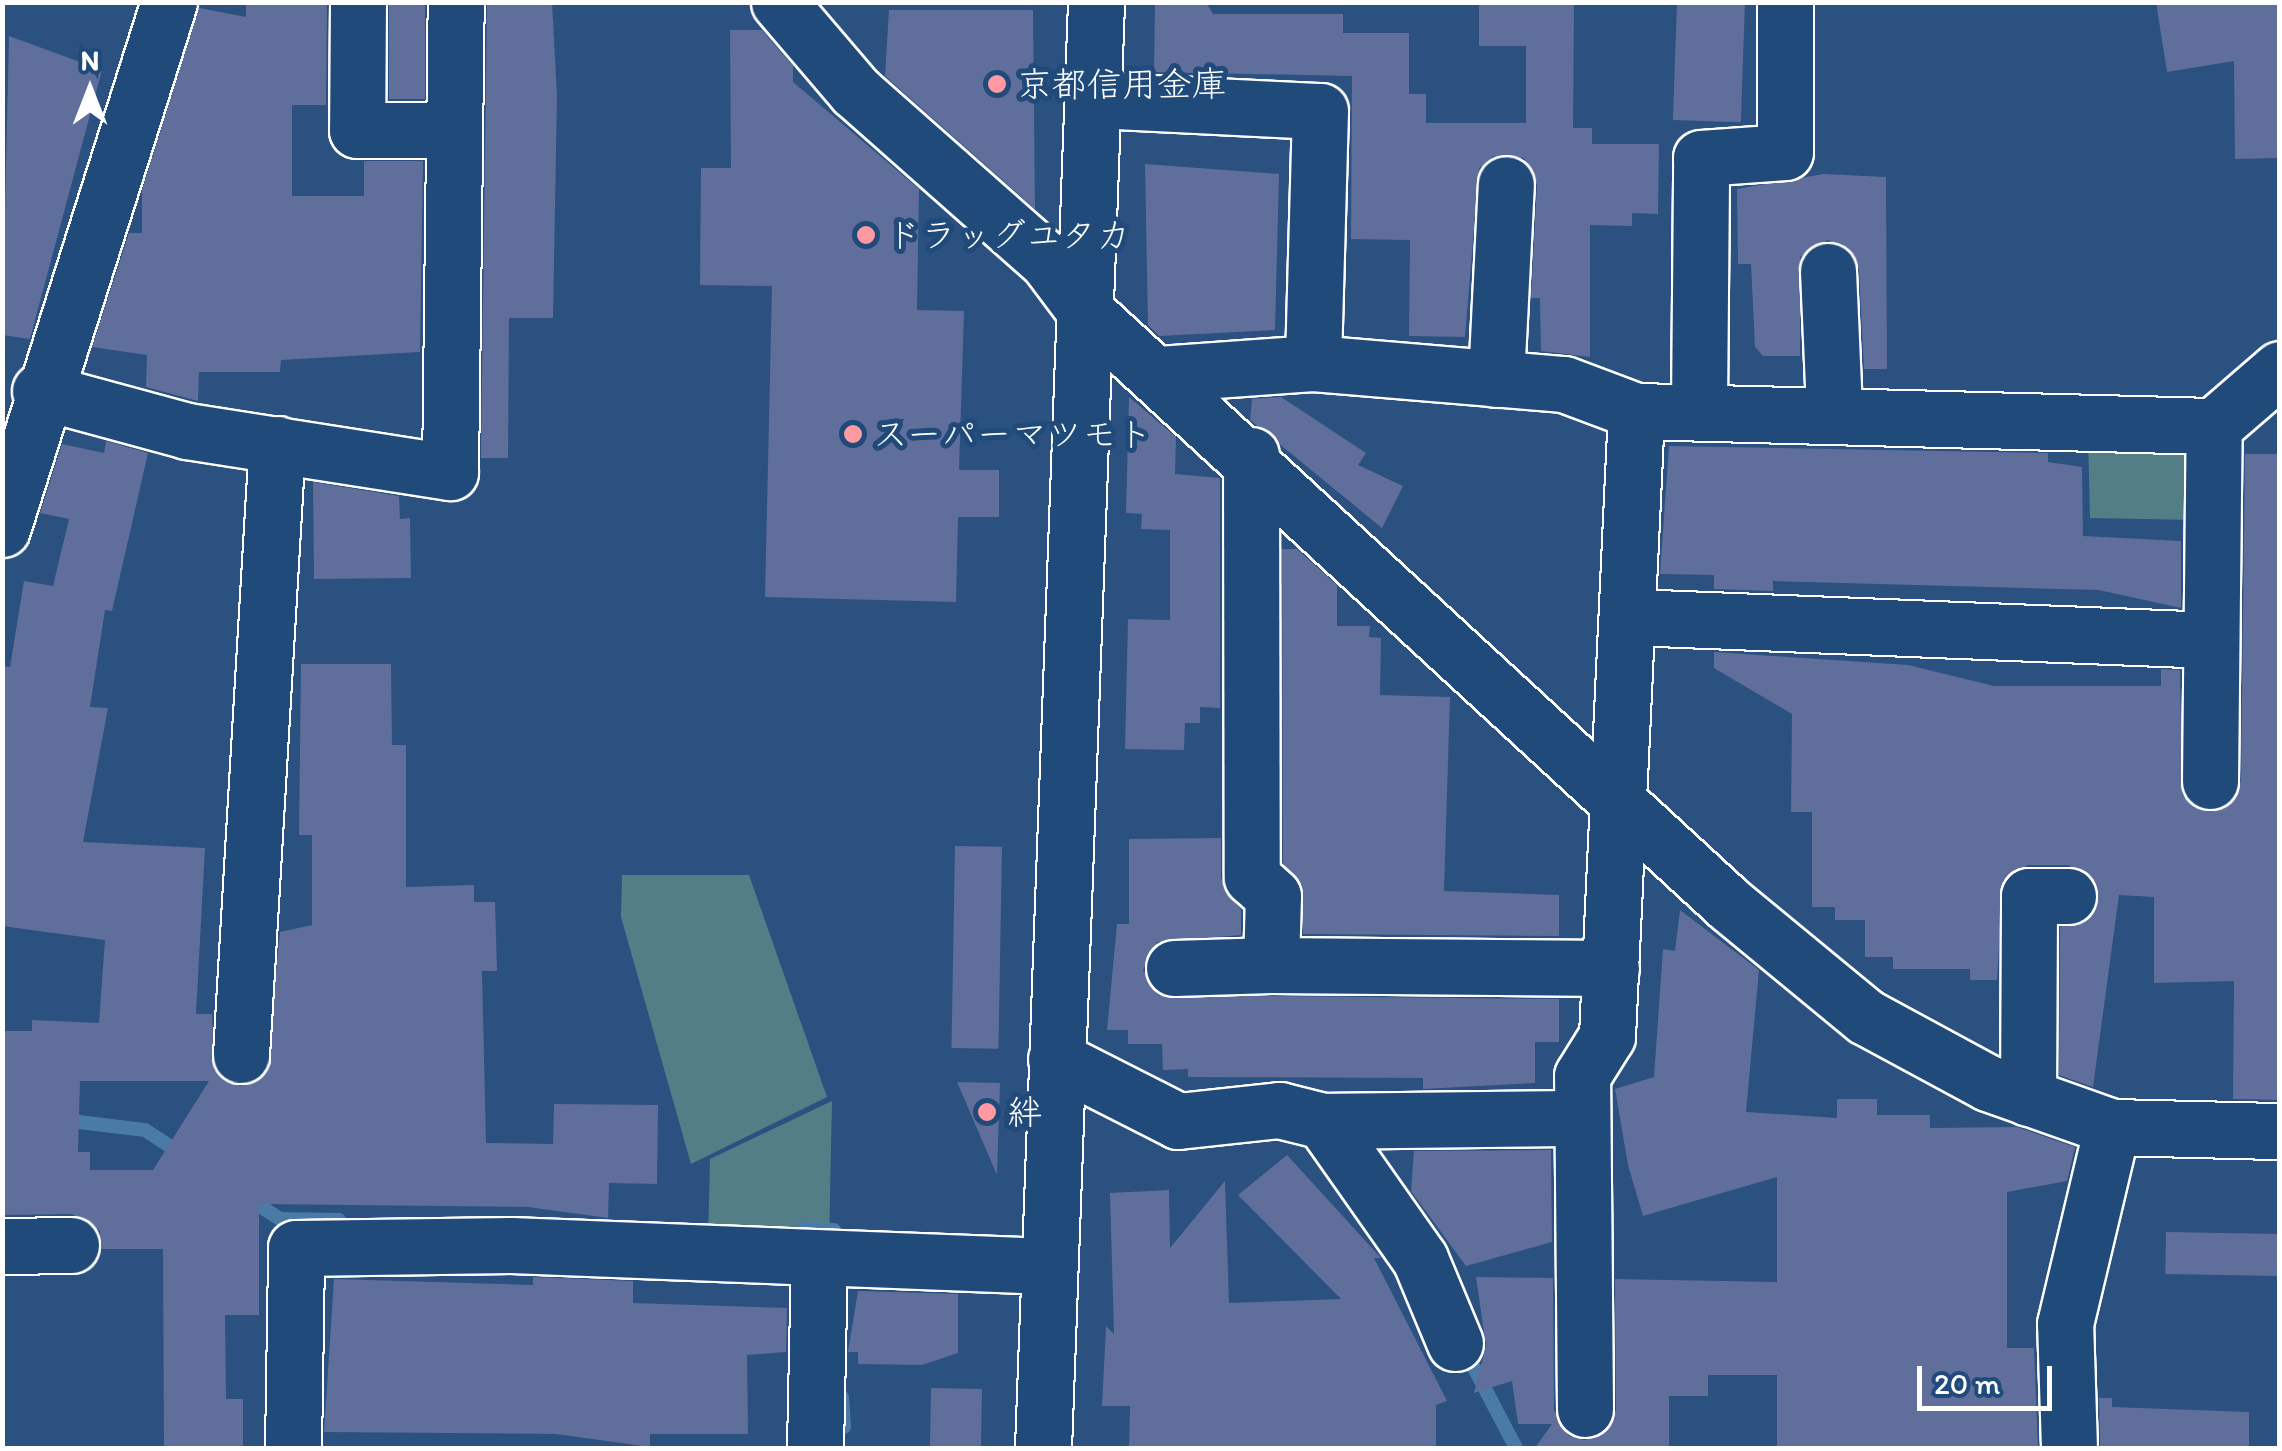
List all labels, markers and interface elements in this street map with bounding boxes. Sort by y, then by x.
north arrow [40,40,140,140]
text: N [81,43,99,77]
place label: 京都信用金庫 [1017,63,1227,105]
marker: 京都信用金庫 [986,73,1008,95]
place label: ドラッグユタカ [886,214,1131,256]
marker: ドラッグユタカ [855,224,877,246]
place label: スーパーマツモト [873,413,1152,455]
marker: スーパーマツモト [842,423,864,445]
place label: 絆 [1007,1091,1042,1133]
marker: 絆 [976,1101,998,1123]
scale bar [1922,1346,2057,1408]
text: 20 m [1934,1365,2000,1402]

